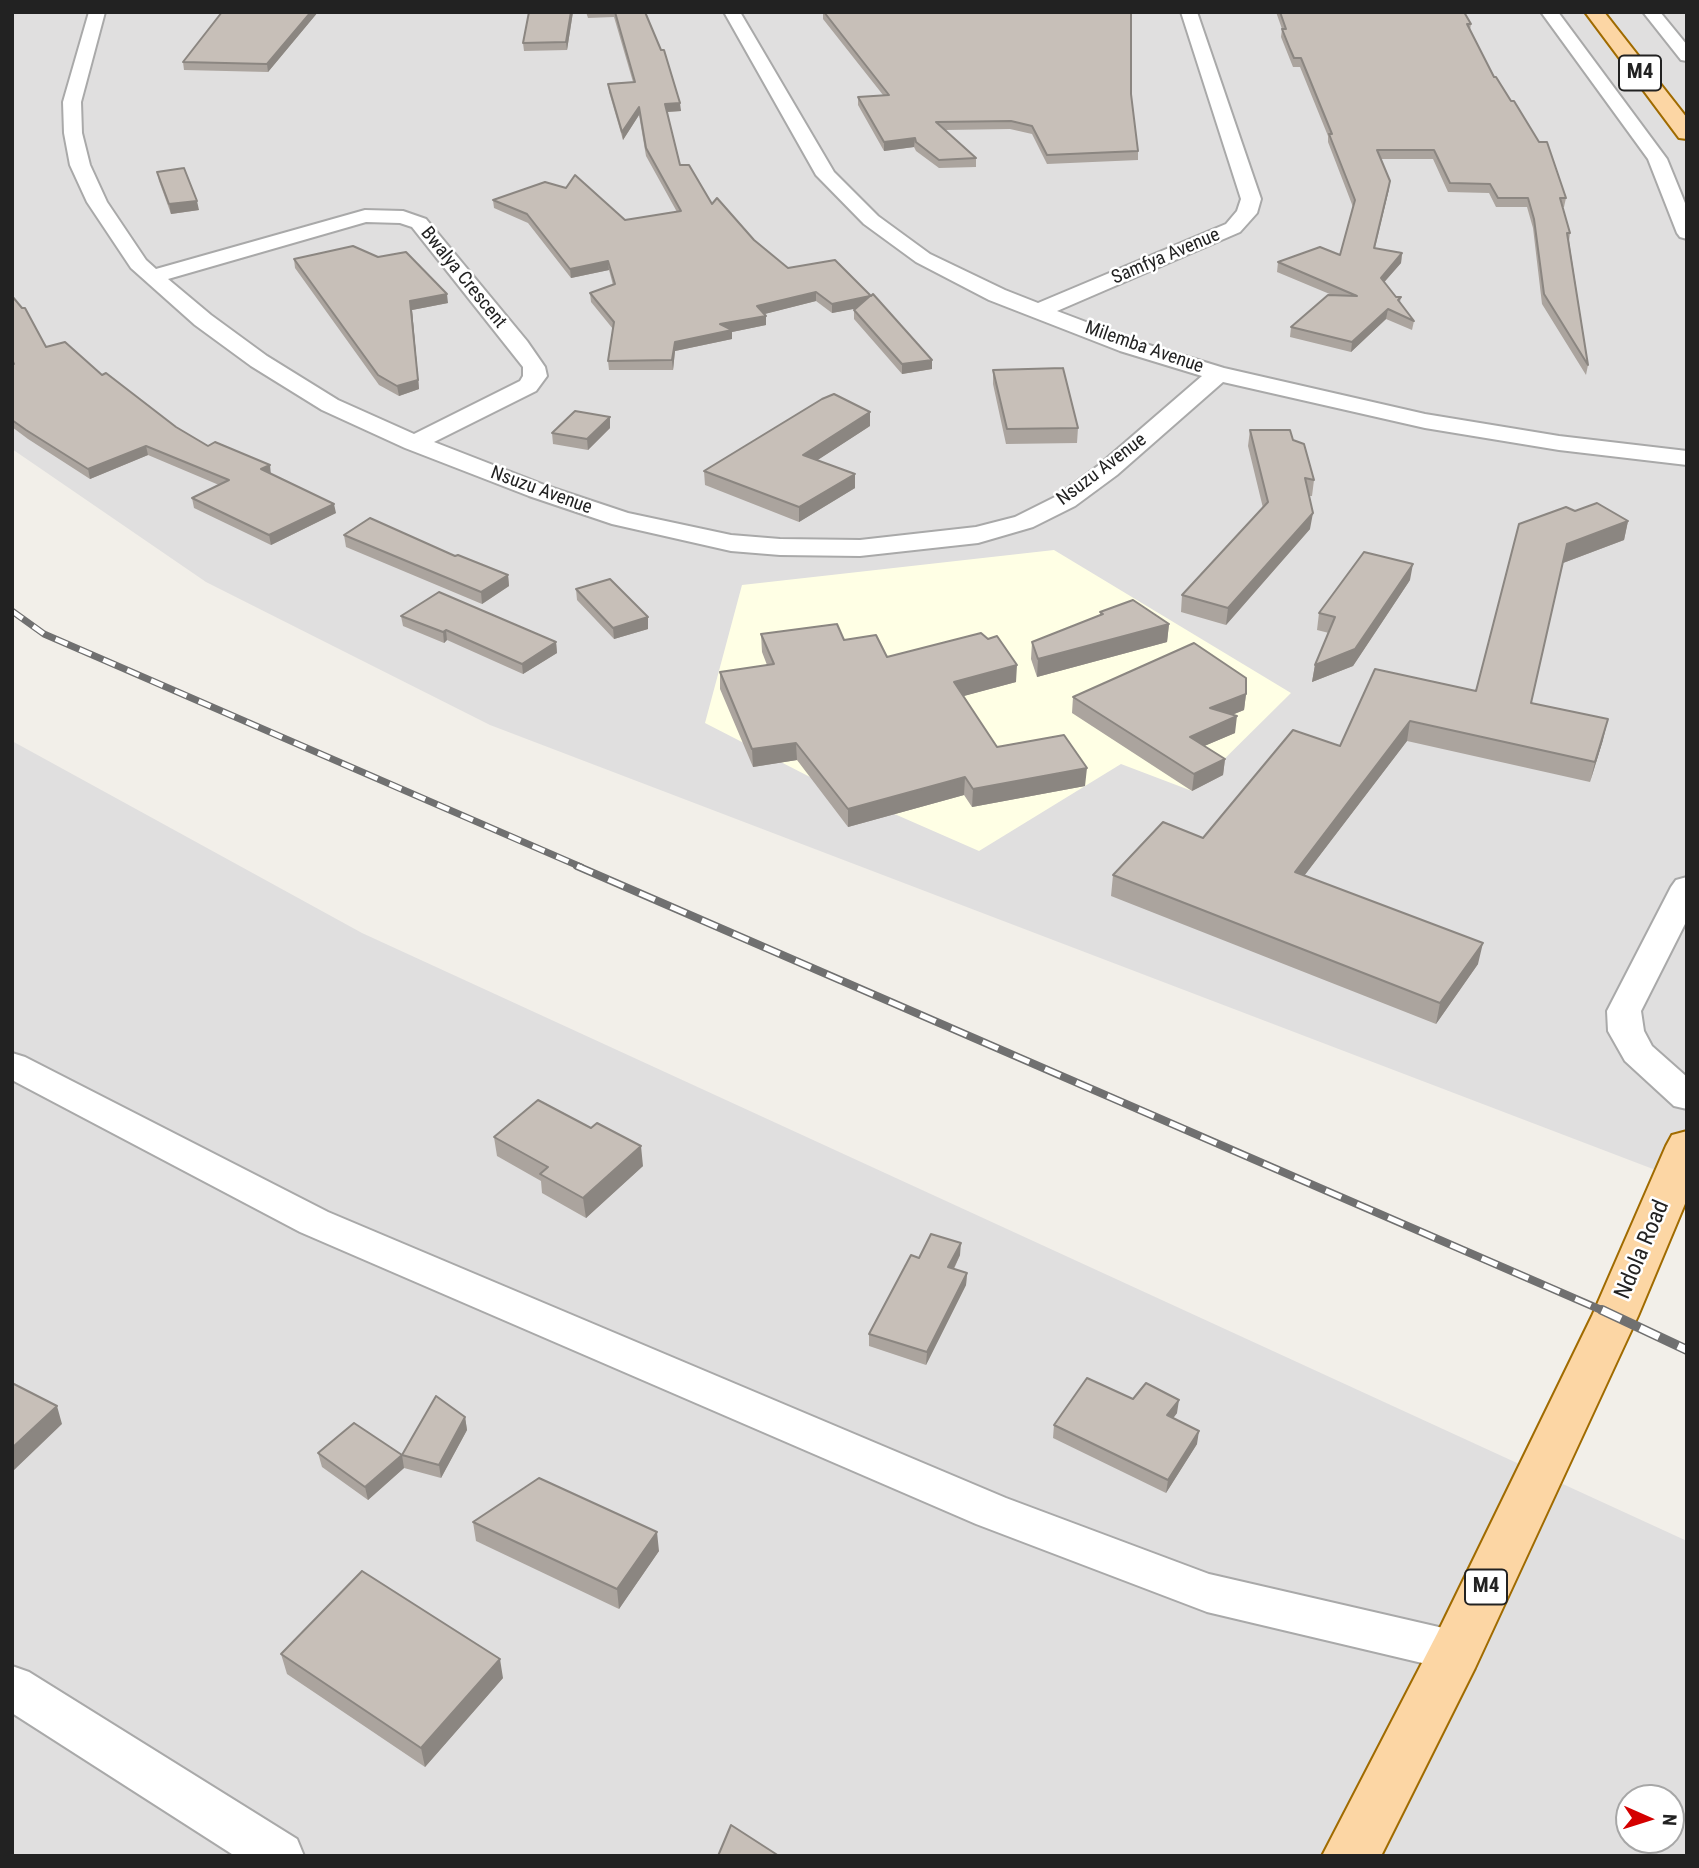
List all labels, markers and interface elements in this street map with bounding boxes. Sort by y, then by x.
road number: M4 [1619,56,1661,90]
street label: Bwalya Crescent [415,223,511,333]
street label: Samfya Avenue [1109,224,1223,290]
street label: Milemba Avenue [1082,317,1206,379]
street label: Nsuzu Avenue [1053,429,1151,511]
street label: Nsuzu Avenue [487,462,595,520]
street label: Ndola Road [1610,1196,1676,1304]
road number: M4 [1465,1570,1507,1604]
north arrow [1615,1784,1685,1854]
text: N [1658,1814,1681,1826]

